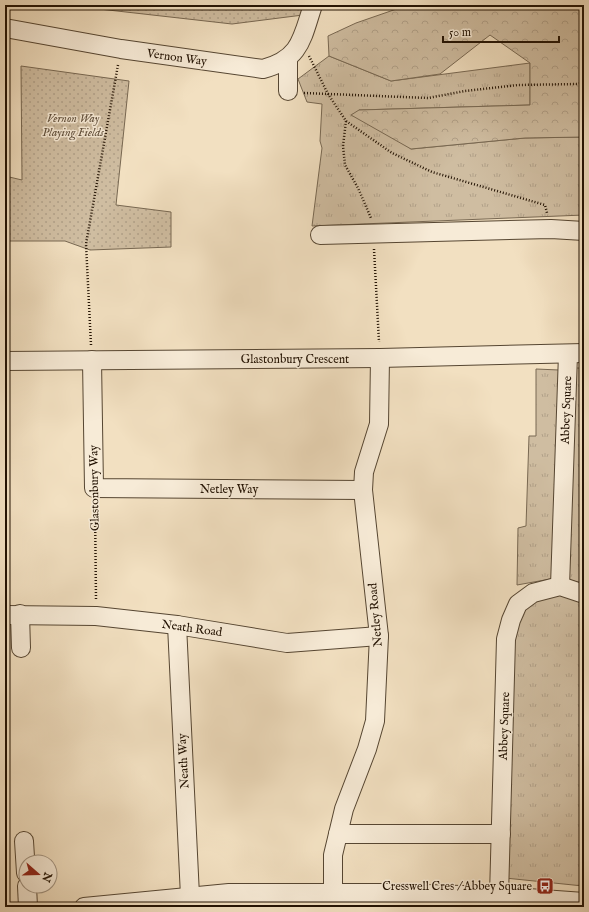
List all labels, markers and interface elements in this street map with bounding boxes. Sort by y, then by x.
scale bar [443,18,559,44]
text: 50 m [449,25,471,40]
street label: Vernon Way [145,46,208,69]
park label: Vernon Way Playing Fields [42,111,104,141]
street label: Glastonbury Crescent [241,352,349,367]
street label: Abbey Square [558,375,576,445]
street label: Glastonbury Way [86,445,103,531]
street label: Netley Way [200,482,258,497]
street label: Netley Road [365,582,386,648]
street label: Neath Road [161,617,224,640]
street label: Abbey Square [496,691,514,761]
street label: Neath Way [175,733,192,789]
north arrow [18,854,58,894]
text: N [38,869,55,884]
bus stop icon: Cresswell Cres / Abbey Square [535,876,555,896]
place label: Cresswell Cres / Abbey Square [382,879,532,895]

